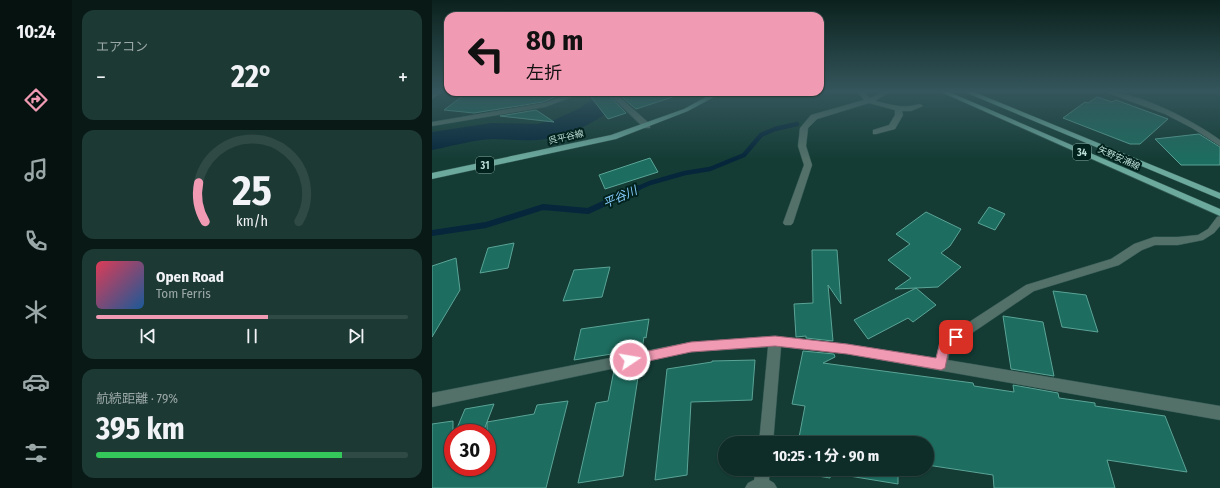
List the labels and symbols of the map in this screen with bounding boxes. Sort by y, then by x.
street label: 呉平谷線 [547,128,586,146]
street label: 矢野安浦線 [1096,143,1143,172]
road number: 34 [1073,144,1091,160]
road number: 31 [476,157,494,173]
water label: 平谷川 [601,182,641,211]
pin [939,320,973,354]
position arrow [609,339,651,381]
speed limit sign: 30 [444,424,496,476]

